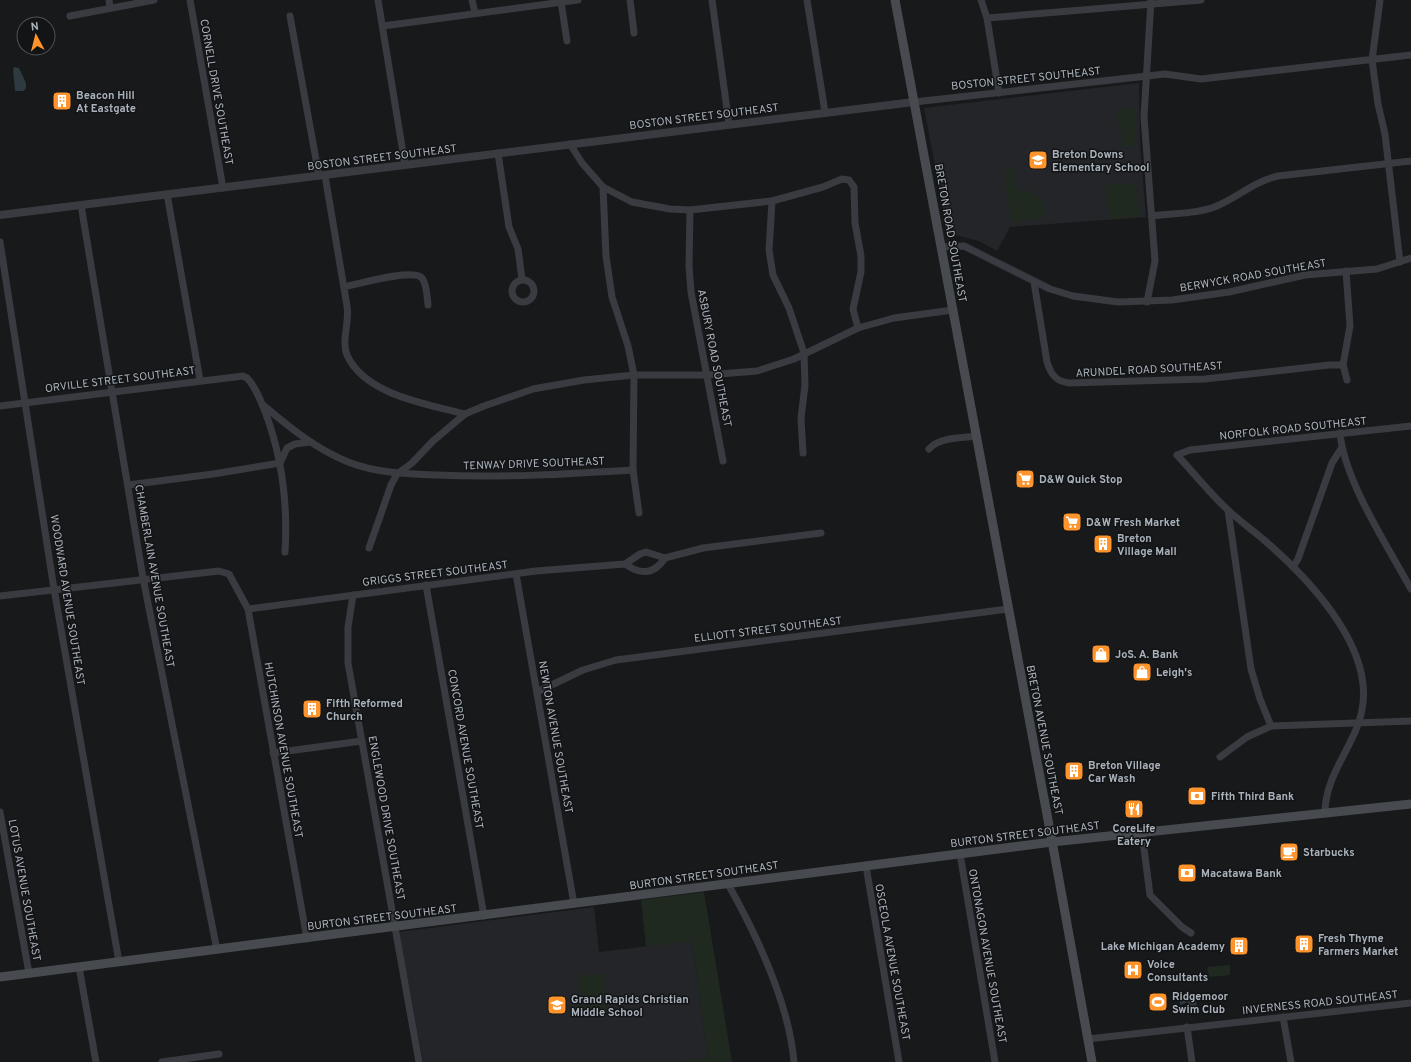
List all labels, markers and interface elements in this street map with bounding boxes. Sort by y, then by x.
north arrow [16,16,56,56]
street label: CORNELL DRIVE SOUTHEAST [196,18,236,166]
text: N [30,20,40,34]
street label: BOSTON STREET SOUTHEAST [951,64,1102,94]
place label: Beacon Hill At Eastgate [76,89,136,116]
building icon: Beacon Hill At Eastgate [51,90,73,112]
street label: BOSTON STREET SOUTHEAST [629,101,780,133]
street label: BOSTON STREET SOUTHEAST [307,142,458,174]
place label: Breton Downs Elementary School [1052,148,1149,175]
school or university icon: Breton Downs Elementary School [1027,149,1049,171]
street label: BRETON ROAD SOUTHEAST [931,163,969,304]
street label: BERWYCK ROAD SOUTHEAST [1179,256,1328,296]
street label: ASBURY ROAD SOUTHEAST [694,288,734,428]
street label: ARUNDEL ROAD SOUTHEAST [1075,359,1223,381]
street label: ORVILLE STREET SOUTHEAST [44,364,196,396]
street label: NORFOLK ROAD SOUTHEAST [1219,414,1368,444]
street label: TENWAY DRIVE SOUTHEAST [463,455,605,473]
supermarket icon: D&W Quick Stop [1014,468,1036,490]
place label: D&W Quick Stop [1039,473,1123,487]
street label: CHAMBERLAIN AVENUE SOUTHEAST [131,484,177,669]
supermarket icon: D&W Fresh Market [1061,511,1083,533]
street label: WOODWARD AVENUE SOUTHEAST [47,514,87,687]
place label: D&W Fresh Market [1086,516,1180,530]
place label: Breton Village Mall [1117,532,1177,559]
building icon: Breton Village Mall [1092,533,1114,555]
street label: GRIGGS STREET SOUTHEAST [361,558,509,590]
street label: ELLIOTT STREET SOUTHEAST [693,614,843,646]
shop icon: JoS. A. Bank [1090,643,1112,665]
place label: JoS. A. Bank [1115,648,1179,662]
street label: NEWTON AVENUE SOUTHEAST [535,660,575,815]
street label: HUTCHINSON AVENUE SOUTHEAST [261,661,305,839]
shop icon: Leigh's [1131,661,1153,683]
street label: BRETON AVENUE SOUTHEAST [1023,664,1065,816]
place label: Leigh's [1156,666,1192,680]
street label: CONCORD AVENUE SOUTHEAST [444,668,486,830]
place label: Fifth Reformed Church [326,697,403,724]
building icon: Fifth Reformed Church [301,698,323,720]
street label: ENGLEWOOD DRIVE SOUTHEAST [365,735,407,901]
place label: Breton Village Car Wash [1088,759,1161,786]
building icon: Breton Village Car Wash [1063,760,1085,782]
bank icon: Fifth Third Bank [1186,785,1208,807]
place label: Fifth Third Bank [1211,790,1294,804]
restaurant icon: CoreLife Eatery [1123,798,1145,820]
street label: LOTUS AVENUE SOUTHEAST [5,818,43,962]
street label: BURTON STREET SOUTHEAST [949,819,1101,851]
place label: CoreLife Eatery [1113,822,1155,849]
cafe icon: Starbucks [1278,841,1300,863]
place label: Starbucks [1303,846,1355,860]
street label: BURTON STREET SOUTHEAST [629,859,780,893]
bank icon: Macatawa Bank [1176,862,1198,884]
place label: Macatawa Bank [1201,867,1282,881]
street label: ONTONAGON AVENUE SOUTHEAST [965,868,1009,1045]
street label: OSCEOLA AVENUE SOUTHEAST [871,883,913,1042]
street label: BURTON STREET SOUTHEAST [306,902,458,934]
place label: Fresh Thyme Farmers Market [1318,932,1398,959]
building icon: Fresh Thyme Farmers Market [1293,933,1315,955]
building icon: Lake Michigan Academy [1228,935,1250,957]
place label: Lake Michigan Academy [1101,940,1225,954]
place label: Voice Consultants [1147,958,1208,985]
hospital icon: Voice Consultants [1122,959,1144,981]
street label: INVERNESS ROAD SOUTHEAST [1241,988,1399,1018]
place label: Ridgemoor Swim Club [1172,990,1229,1017]
sports icon: Ridgemoor Swim Club [1147,991,1169,1013]
place label: Grand Rapids Christian Middle School [571,993,689,1020]
school or university icon: Grand Rapids Christian Middle School [546,994,568,1016]

